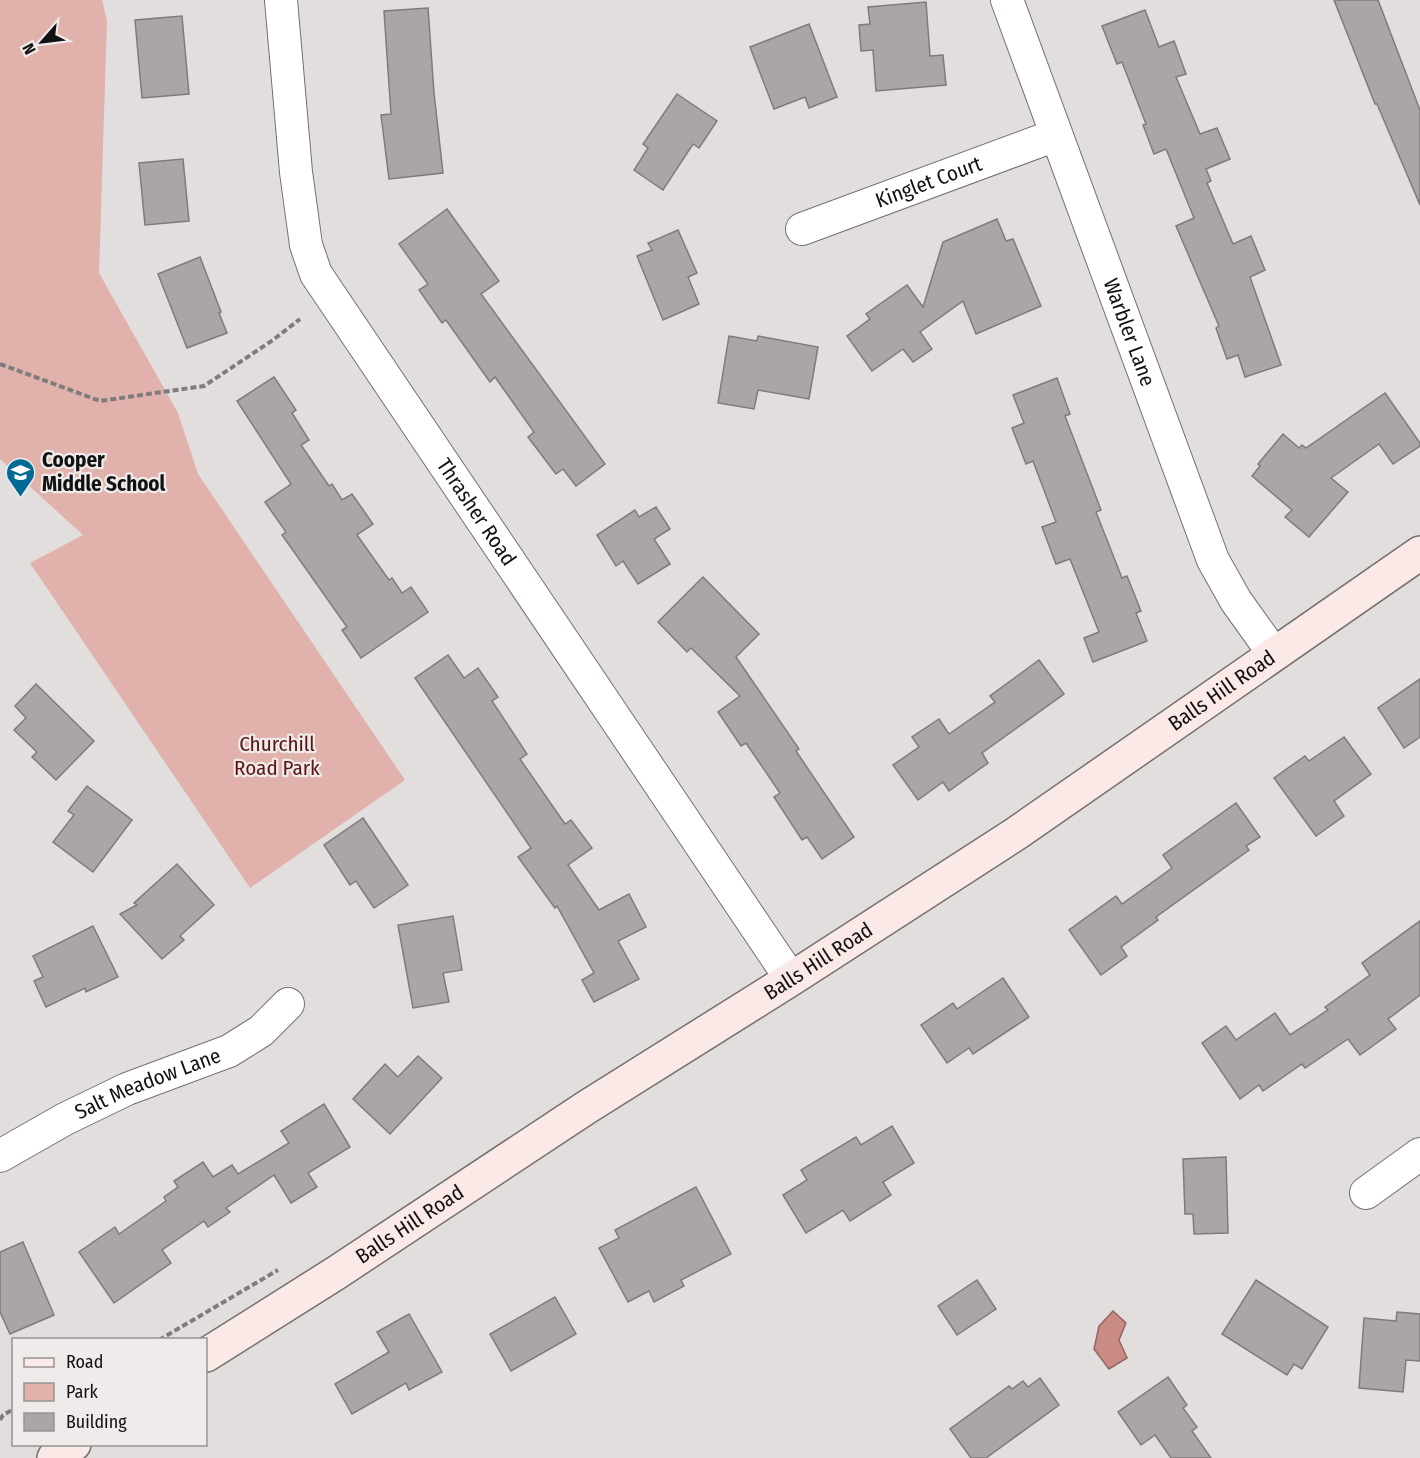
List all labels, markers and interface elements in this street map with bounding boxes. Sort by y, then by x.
north arrow [12,12,72,72]
text: N [19,40,40,58]
street label: Kinglet Court [872,151,986,214]
street label: Warbler Lane [1098,275,1161,390]
place label: Cooper Middle School [42,447,166,497]
street label: Thrasher Road [431,453,522,571]
school or university icon: Cooper Middle School [5,456,37,498]
street label: Balls Hill Road [1163,645,1280,737]
park label: Churchill Road Park [234,731,320,781]
street label: Balls Hill Road [759,917,878,1006]
street label: Salt Meadow Lane [71,1042,224,1125]
street label: Balls Hill Road [351,1179,469,1269]
legend [12,1338,207,1446]
text: Road [66,1351,103,1373]
text: Park [66,1381,99,1403]
text: Building [66,1411,127,1433]

